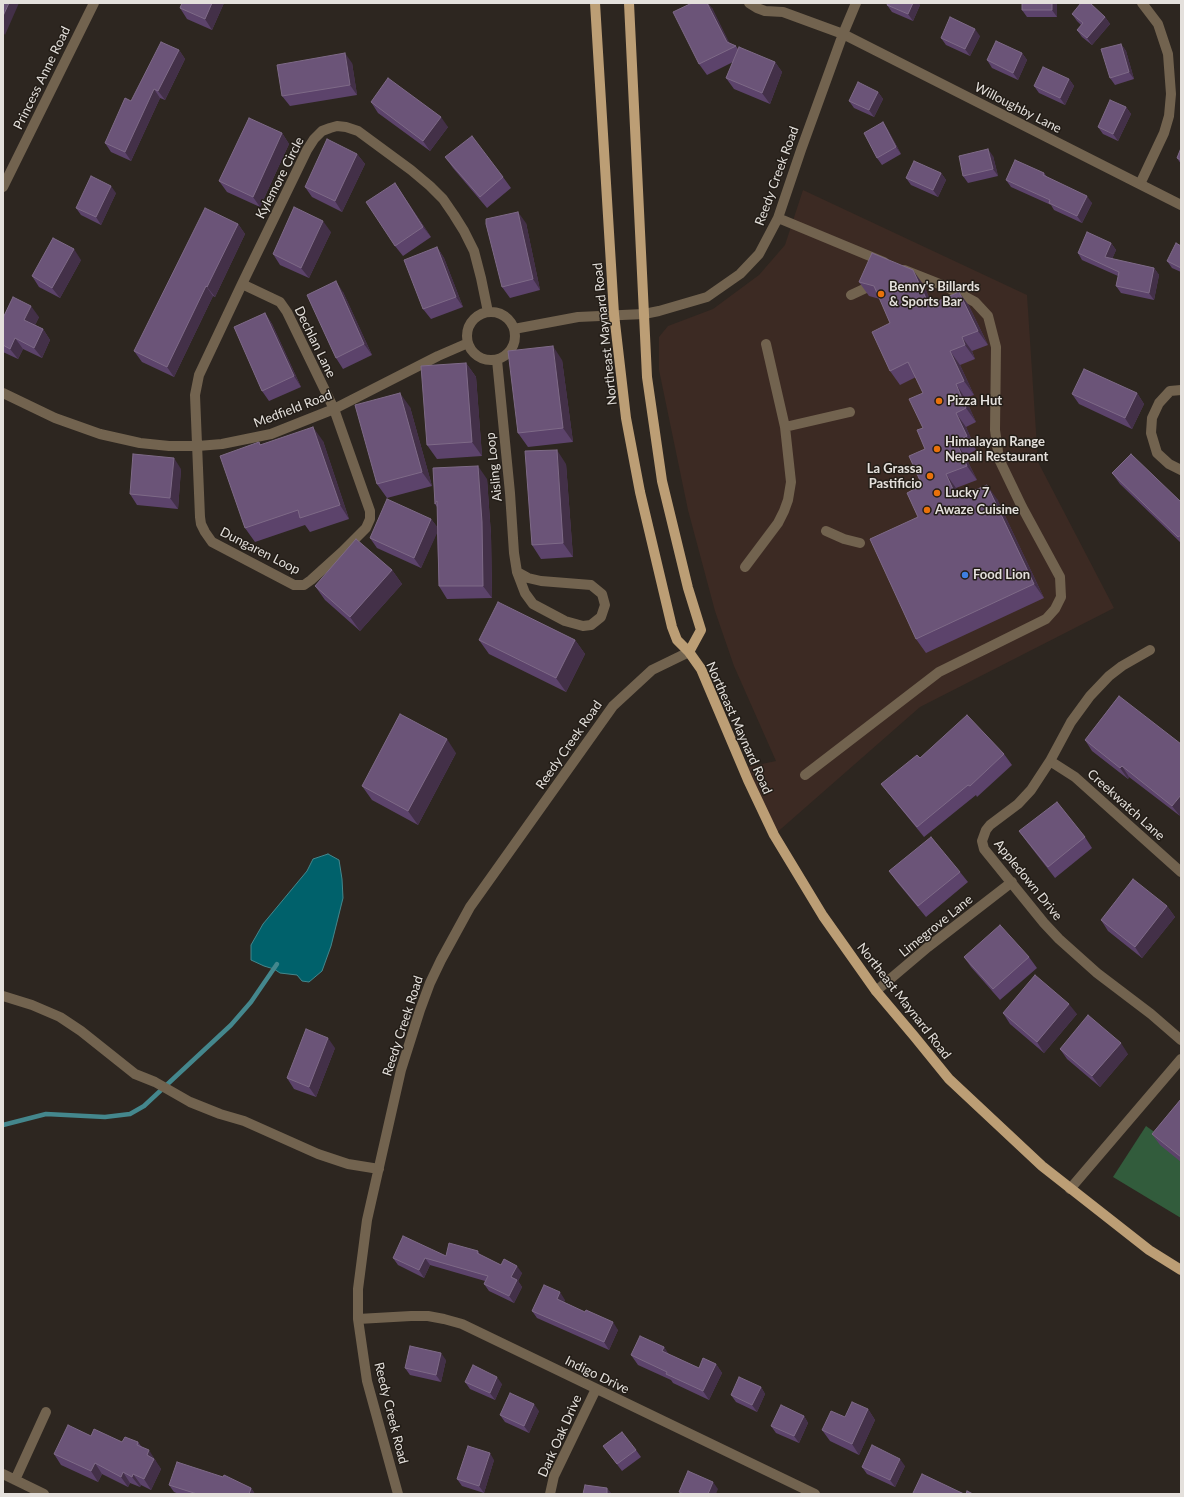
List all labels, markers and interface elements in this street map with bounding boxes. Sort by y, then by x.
street label: Princess Anne Road [10,24,74,132]
street label: Willoughby Lane [972,79,1064,137]
street label: Reedy Creek Road [752,124,802,228]
street label: Kylemore Circle [253,134,307,222]
street label: Northeast Maynard Road [590,262,620,406]
place label: Benny's Billards & Sports Bar [889,279,980,310]
marker: Benny's Billards & Sports Bar [876,289,886,299]
street label: Dechlan Lane [291,304,339,380]
street label: Medfield Road [252,387,334,431]
place label: Pizza Hut [947,393,1002,409]
marker: Pizza Hut [934,396,944,406]
street label: Aisling Loop [483,432,505,502]
place label: Himalayan Range Nepali Restaurant [945,434,1048,465]
marker: Himalayan Range Nepali Restaurant [932,444,942,454]
place label: La Grassa Pastificio [867,461,922,492]
marker: La Grassa Pastificio [925,471,935,481]
place label: Lucky 7 [945,485,990,501]
marker: Lucky 7 [932,488,942,498]
place label: Awaze Cuisine [935,502,1019,518]
marker: Awaze Cuisine [922,505,932,515]
street label: Dungaren Loop [217,524,303,578]
place label: Food Lion [973,567,1030,583]
marker: Food Lion [960,570,970,580]
street label: Northeast Maynard Road [703,659,775,797]
street label: Reedy Creek Road [533,698,605,792]
street label: Creekwatch Lane [1084,766,1168,844]
street label: Appledown Drive [991,836,1065,924]
street label: Limegrove Lane [896,892,976,960]
street label: Northeast Maynard Road [854,940,954,1062]
street label: Reedy Creek Road [379,974,427,1078]
street label: Indigo Drive [562,1353,632,1397]
street label: Reedy Creek Road [371,1360,411,1466]
street label: Dark Oak Drive [535,1392,585,1480]

